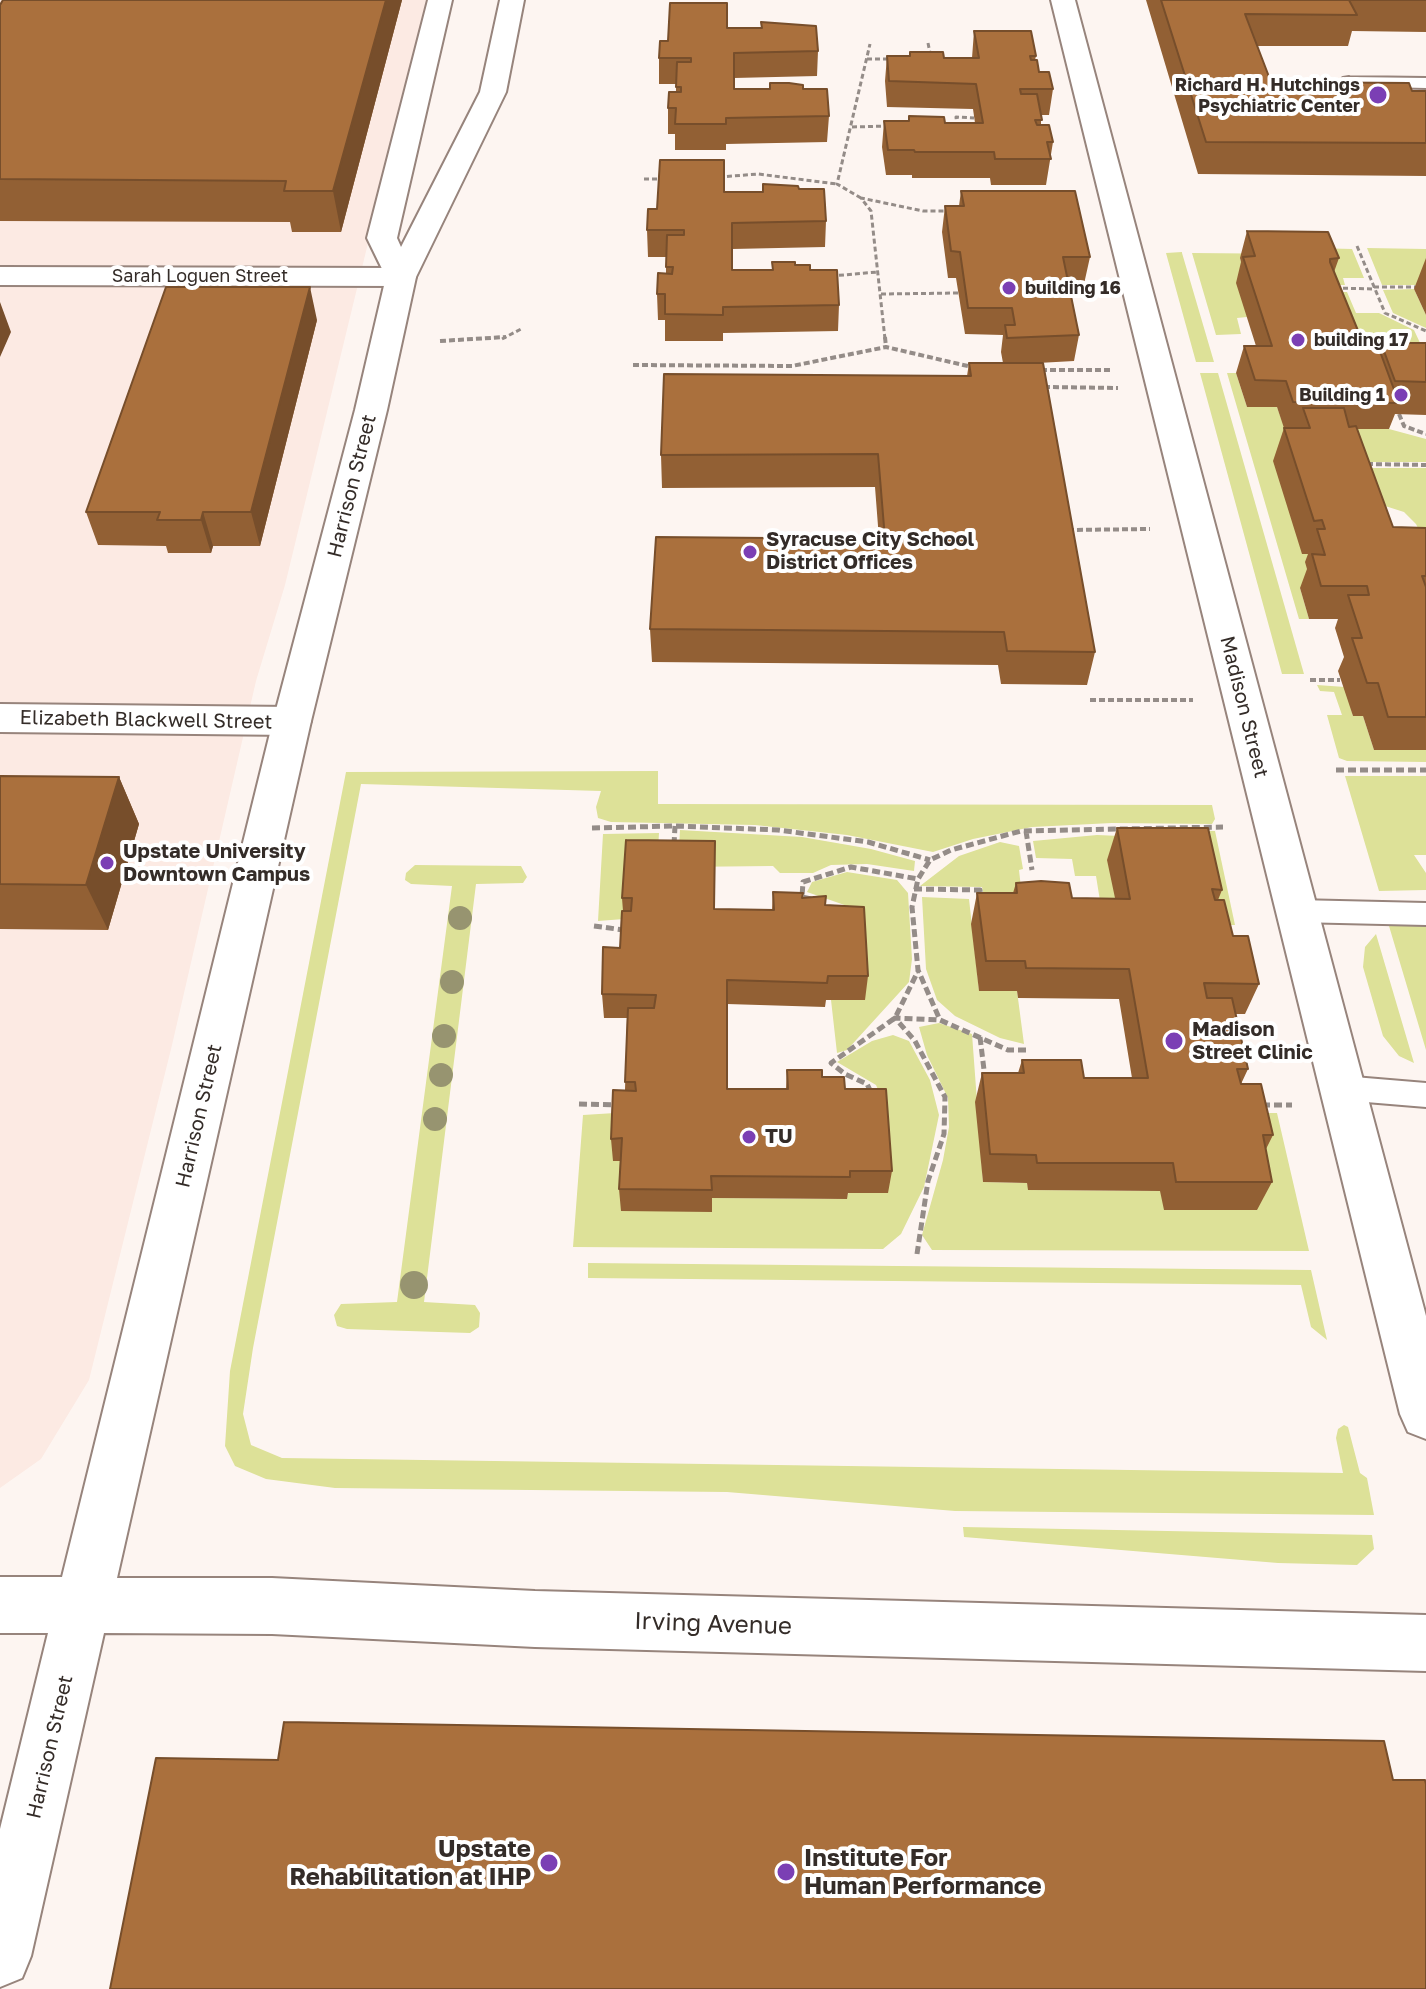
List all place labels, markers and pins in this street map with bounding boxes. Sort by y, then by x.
place label: Richard H. Hutchings Psychiatric Center [1175,74,1360,116]
marker: Richard H. Hutchings Psychiatric Center [1367,84,1389,106]
place label: building 16 [1025,277,1121,299]
marker: building 16 [1000,279,1018,297]
place label: building 17 [1314,329,1408,351]
marker: building 17 [1289,331,1307,349]
place label: Building 1 [1299,384,1385,406]
marker: Building 1 [1392,386,1410,404]
place label: Syracuse City School District Offices [766,528,974,575]
marker: Syracuse City School District Offices [741,543,759,561]
place label: Upstate University Downtown Campus [123,840,310,887]
marker: Upstate University Downtown Campus [98,854,116,872]
place label: Madison Street Clinic [1192,1018,1313,1065]
marker: Madison Street Clinic [1163,1030,1185,1052]
place label: TU [765,1125,793,1149]
marker: TU [740,1128,758,1146]
place label: Upstate Rehabilitation at IHP [290,1835,531,1891]
place label: Institute For Human Performance [804,1844,1042,1900]
marker: Upstate Rehabilitation at IHP [538,1852,560,1874]
marker: Institute For Human Performance [775,1861,797,1883]

